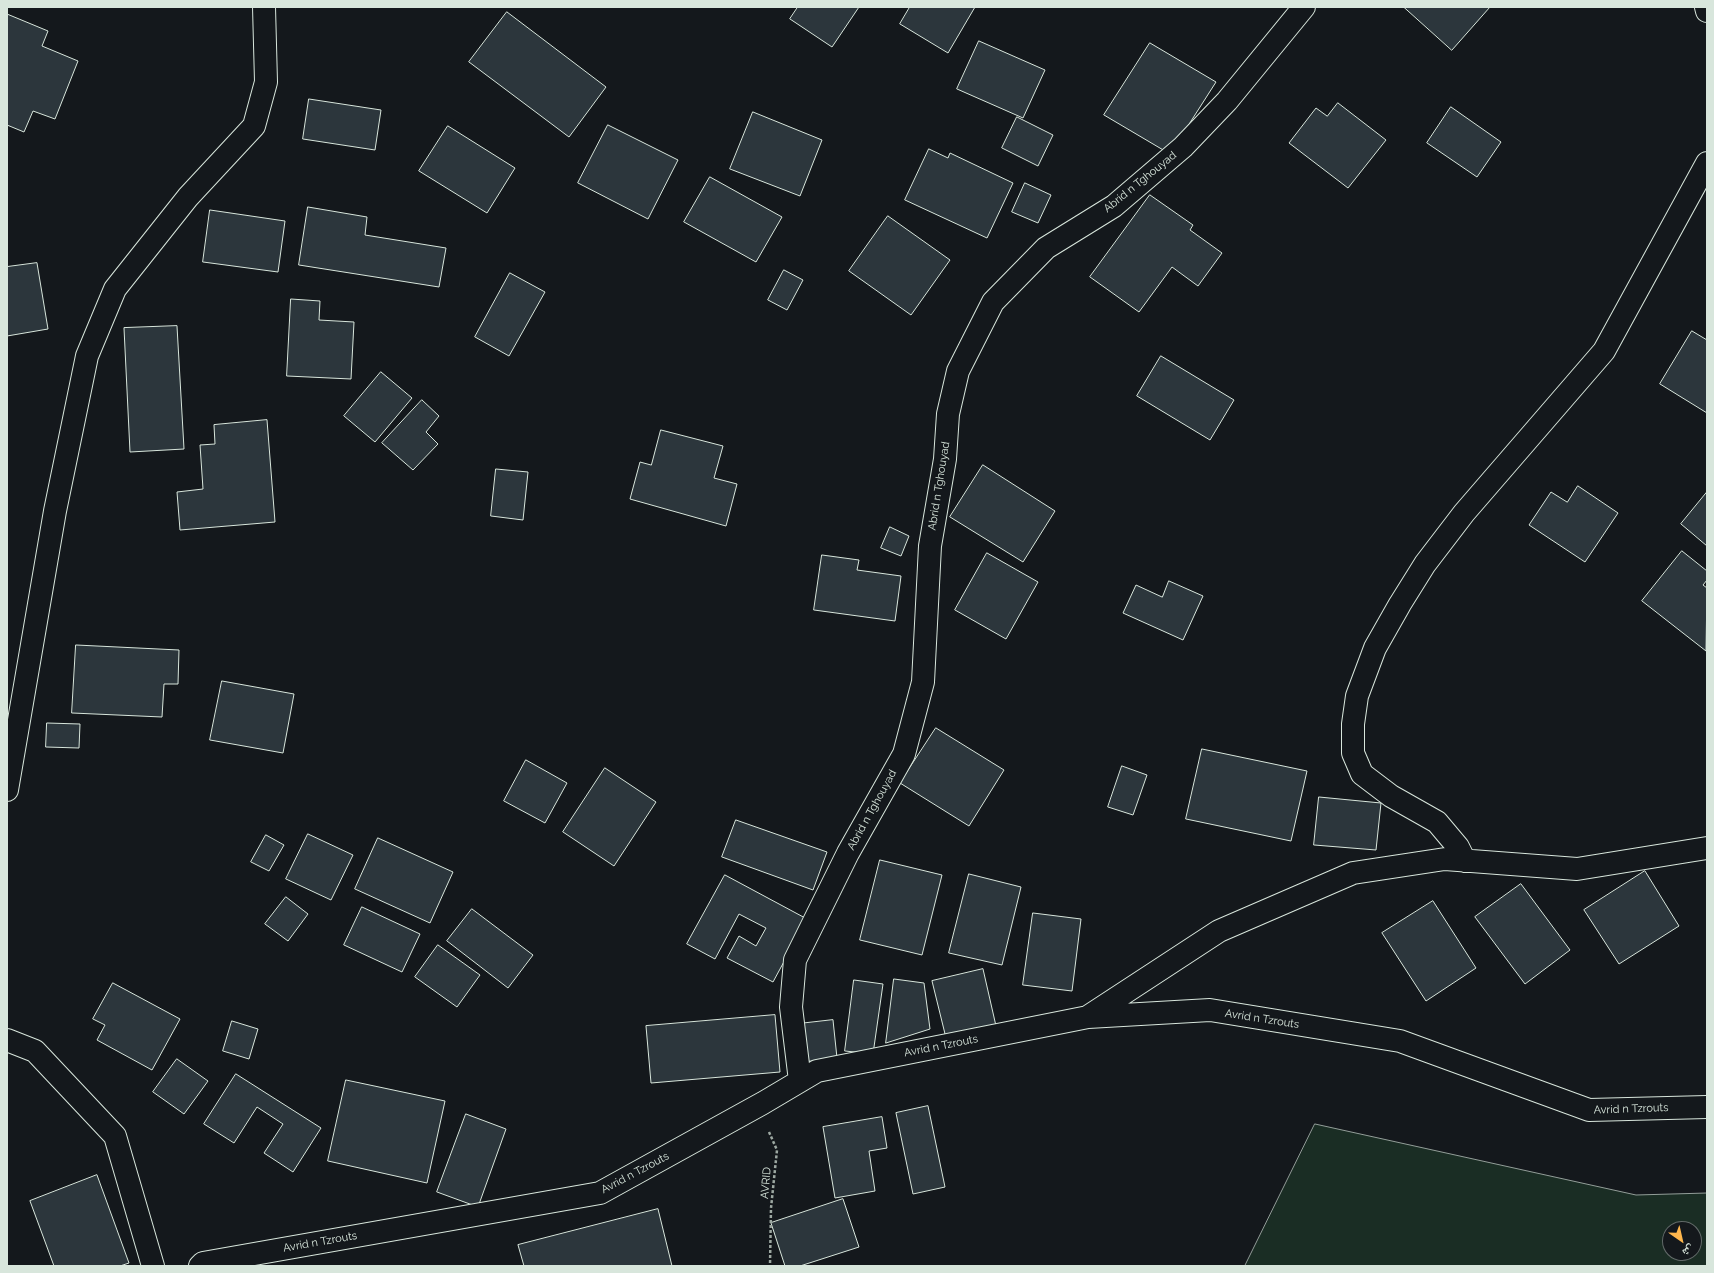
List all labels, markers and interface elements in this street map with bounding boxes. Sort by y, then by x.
street label: Abrid n Tghouyad [1101,149,1179,215]
street label: Abrid n Tghouyad [925,441,953,531]
street label: Abrid n Tghouyad [844,768,900,852]
street label: Avrid n Tzrouts [1224,1007,1300,1031]
street label: Avrid n Tzrouts [903,1032,979,1060]
street label: Avrid n Tzrouts [1593,1101,1669,1117]
street label: Avrid n Tzrouts [599,1150,671,1196]
street label: AVRID [758,1166,774,1200]
north arrow [1662,1221,1702,1261]
street label: Avrid n Tzrouts [282,1229,358,1255]
text: ش [1680,1242,1697,1259]

